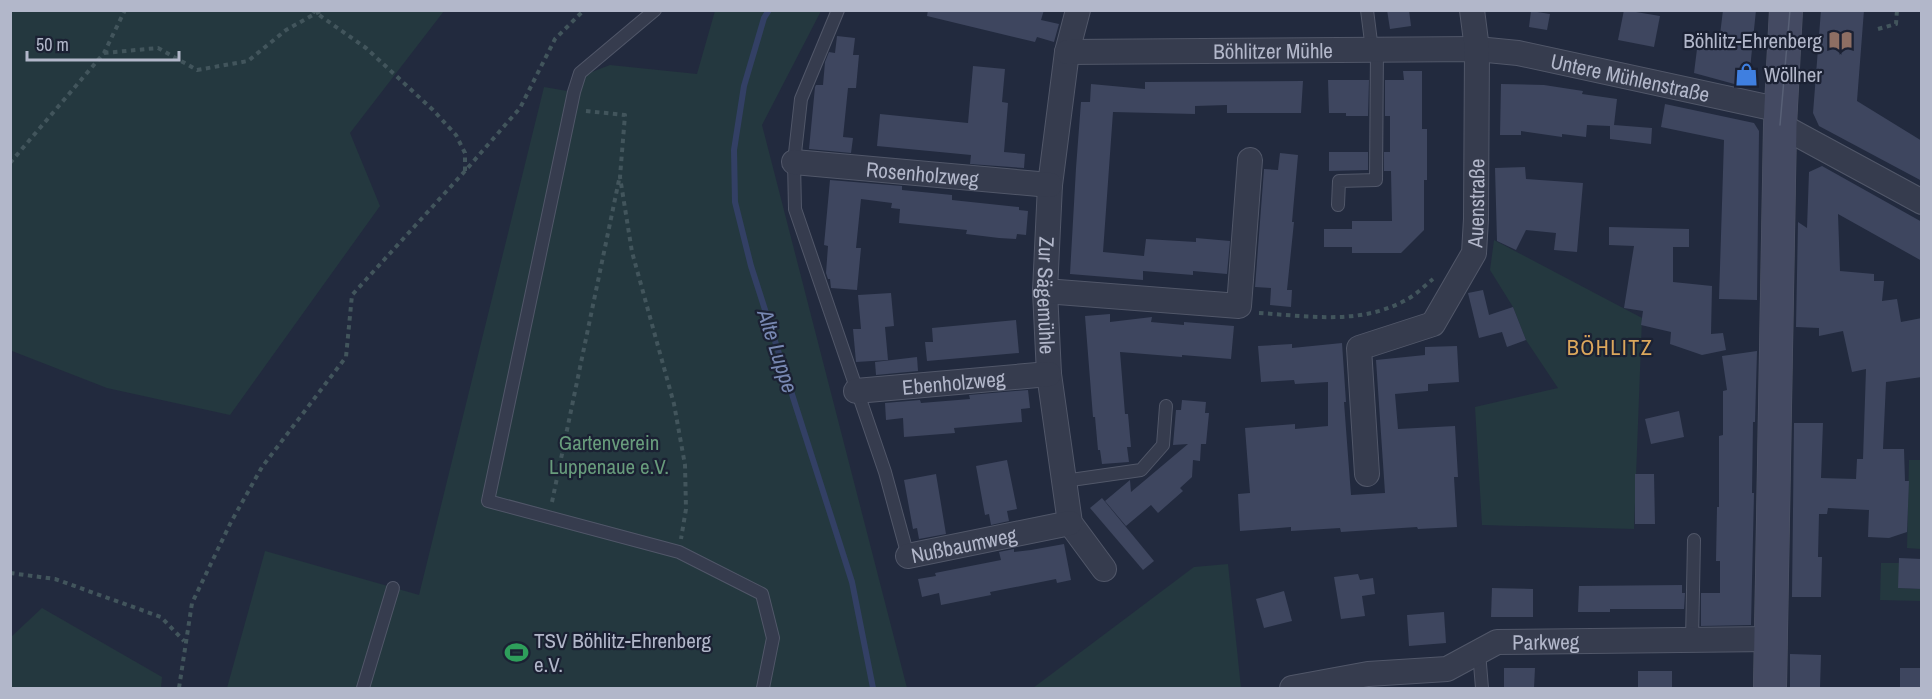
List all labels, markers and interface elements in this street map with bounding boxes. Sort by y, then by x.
scale bar [27,24,178,62]
place label: Böhlitz-Ehrenberg [1683,26,1822,55]
library icon: Böhlitz-Ehrenberg [1827,27,1853,53]
text: 50 m [36,32,69,57]
street label: Böhlitzer Mühle [1213,36,1333,65]
street label: Untere Mühlenstraße [1548,46,1712,109]
place label: Wöllner [1764,60,1822,89]
shop icon: Wöllner [1733,61,1759,87]
street label: Rosenholzweg [865,154,980,193]
street label: Auenstraße [1460,158,1491,249]
street label: Zur Sägemühle [1030,236,1063,355]
water label: Alte Luppe [750,304,806,397]
district label: BÖHLITZ [1567,332,1653,362]
street label: Ebenholzweg [901,363,1007,401]
park label: Gartenverein Luppenaue e.V. [549,428,669,481]
street label: Nußbaumweg [908,520,1020,570]
place label: TSV Böhlitz-Ehrenberg e.V. [534,626,711,679]
street label: Parkweg [1512,627,1580,656]
sports icon: TSV Böhlitz-Ehrenberg e.V. [503,639,529,665]

